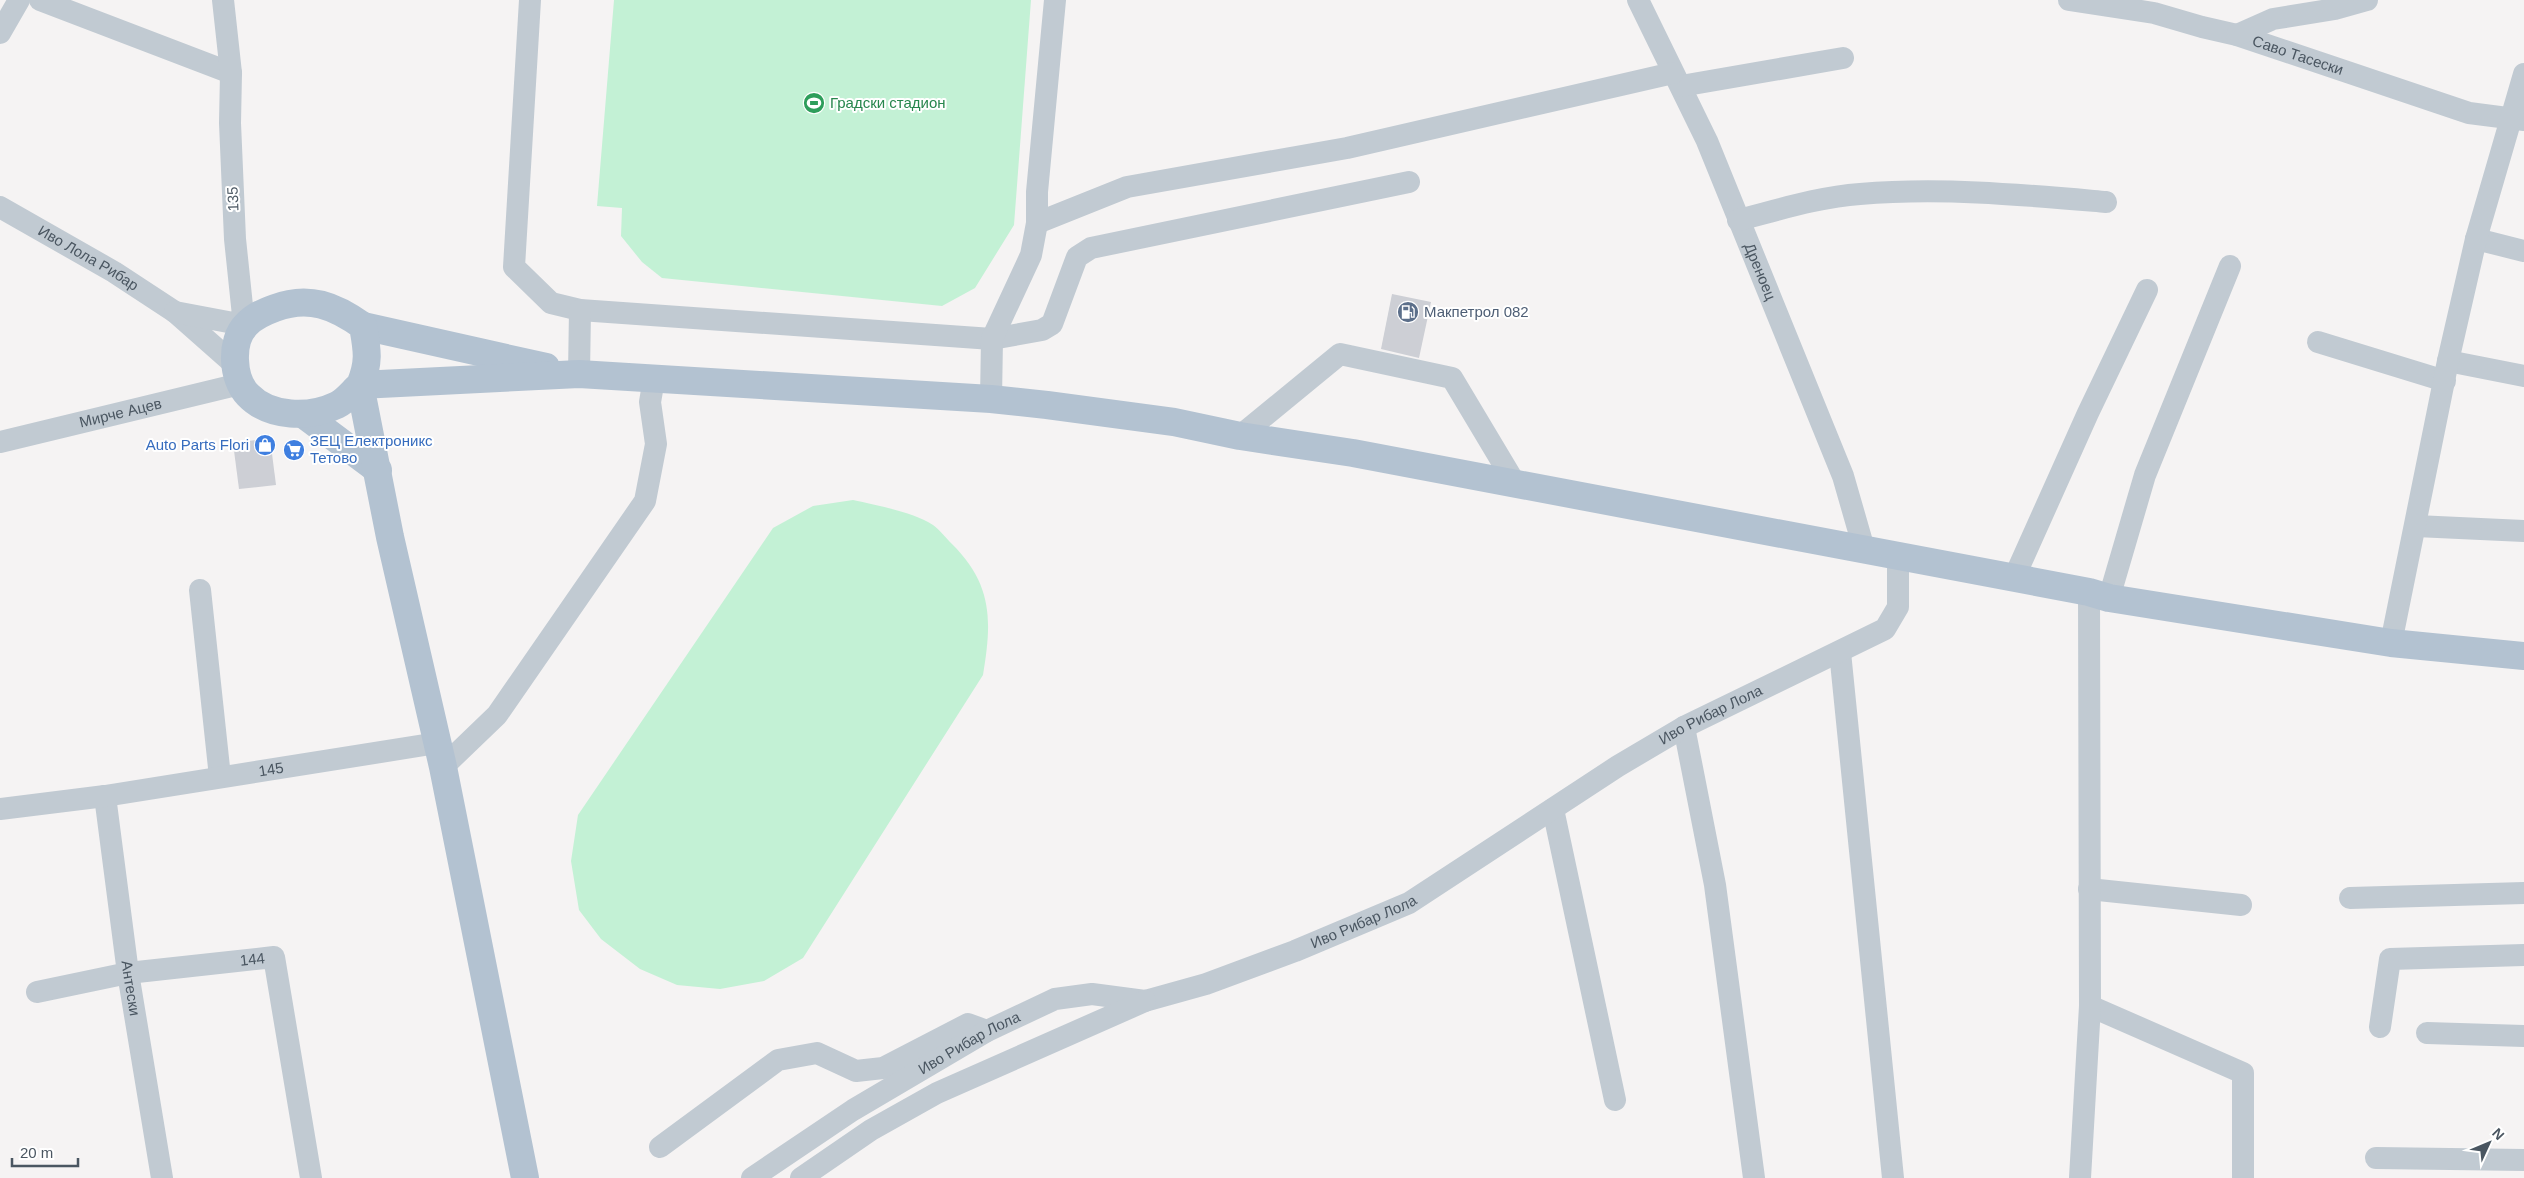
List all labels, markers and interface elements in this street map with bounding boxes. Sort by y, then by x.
street label: Саво Тасески [2250,32,2346,78]
sports icon: Градски стадион [802,91,826,115]
place label: Градски стадион [830,94,946,111]
street label: 135 [224,186,241,212]
street label: Иво Лола Рибар [35,222,142,294]
street label: Дреноец [1741,240,1780,303]
fuel station icon: Макпетрол 082 [1396,300,1420,324]
place label: Макпетрол 082 [1424,303,1529,320]
street label: Мирче Ацев [78,394,163,431]
place label: ЗЕЦ Електроникс Тетово [310,432,433,466]
shop icon: Auto Parts Flori [253,433,277,457]
place label: Auto Parts Flori [146,436,249,453]
supermarket icon: ЗЕЦ Електроникс Тетово [282,438,306,462]
street label: Иво Рибар Лола [1656,681,1765,748]
street label: 145 [257,759,285,779]
street label: Иво Рибар Лола [1308,891,1420,952]
street label: 144 [239,949,266,969]
street label: Антески [118,960,144,1017]
street label: Иво Рибар Лола [915,1007,1023,1078]
north arrow [2464,1118,2514,1168]
text: N [2489,1125,2508,1143]
scale bar [12,1136,79,1168]
text: 20 m [20,1144,53,1161]

